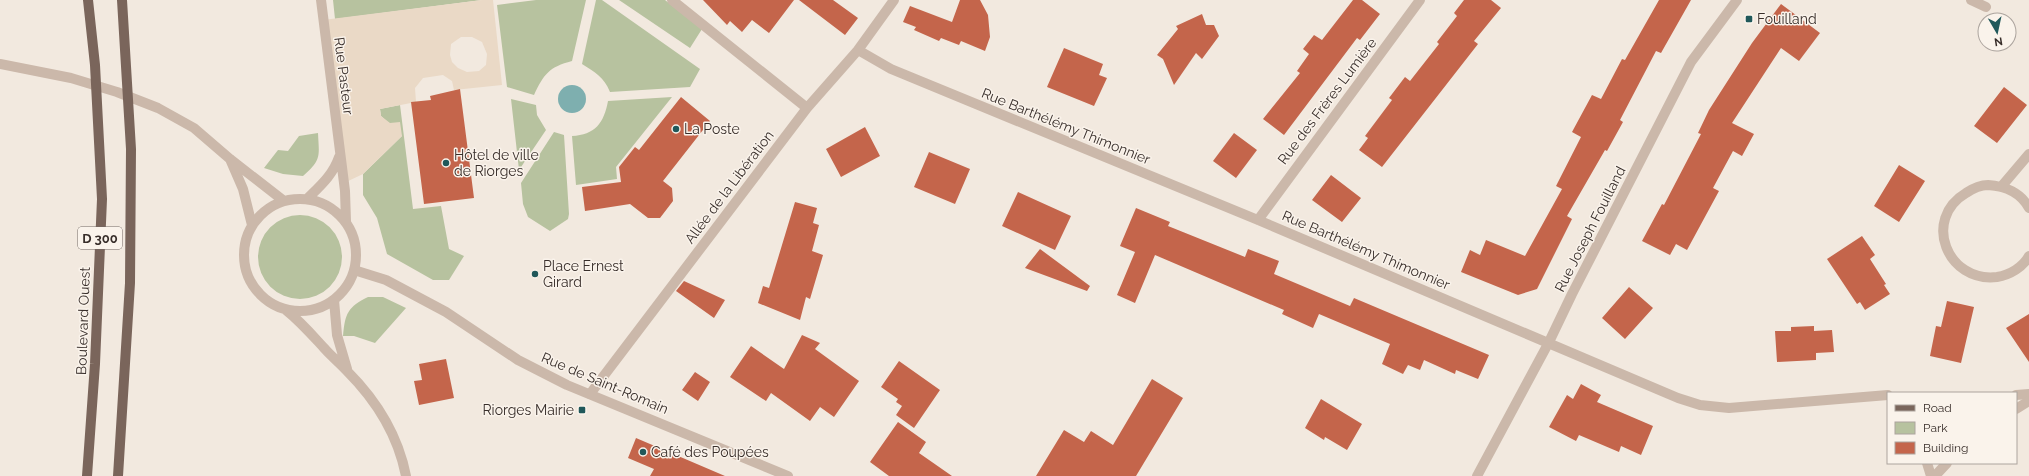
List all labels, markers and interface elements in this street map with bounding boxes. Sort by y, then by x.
place label: Fouilland [1757,11,1817,27]
north arrow [1977,12,2017,52]
marker: Fouilland [1744,14,1754,24]
text: N [1993,34,2004,48]
street label: Rue des Frères Lumière [1274,35,1380,167]
street label: Rue Pasteur [331,36,357,116]
street label: Rue Barthélémy Thimonnier [979,85,1153,167]
place label: La Poste [684,121,740,137]
marker: La Poste [671,124,681,134]
street label: Allée de la Libération [681,127,777,247]
place label: Hôtel de ville de Riorges [454,147,539,179]
marker: Hôtel de ville de Riorges [441,158,451,168]
street label: Rue Joseph Fouilland [1551,164,1629,294]
street label: Rue Barthélémy Thimonnier [1280,207,1452,293]
road number: D 300 [78,227,122,249]
place label: Place Ernest Girard [543,258,624,290]
street label: Boulevard Ouest [73,266,93,375]
marker: Place Ernest Girard [530,269,540,279]
street label: Rue de Saint-Romain [539,349,671,417]
legend [1887,392,2017,464]
text: Road [1923,401,1952,415]
place label: Riorges Mairie [483,402,574,418]
marker: Riorges Mairie [577,405,587,415]
text: Park [1923,421,1948,435]
text: Building [1923,441,1969,455]
place label: Café des Poupées [651,444,769,460]
marker: Café des Poupées [638,447,648,457]

